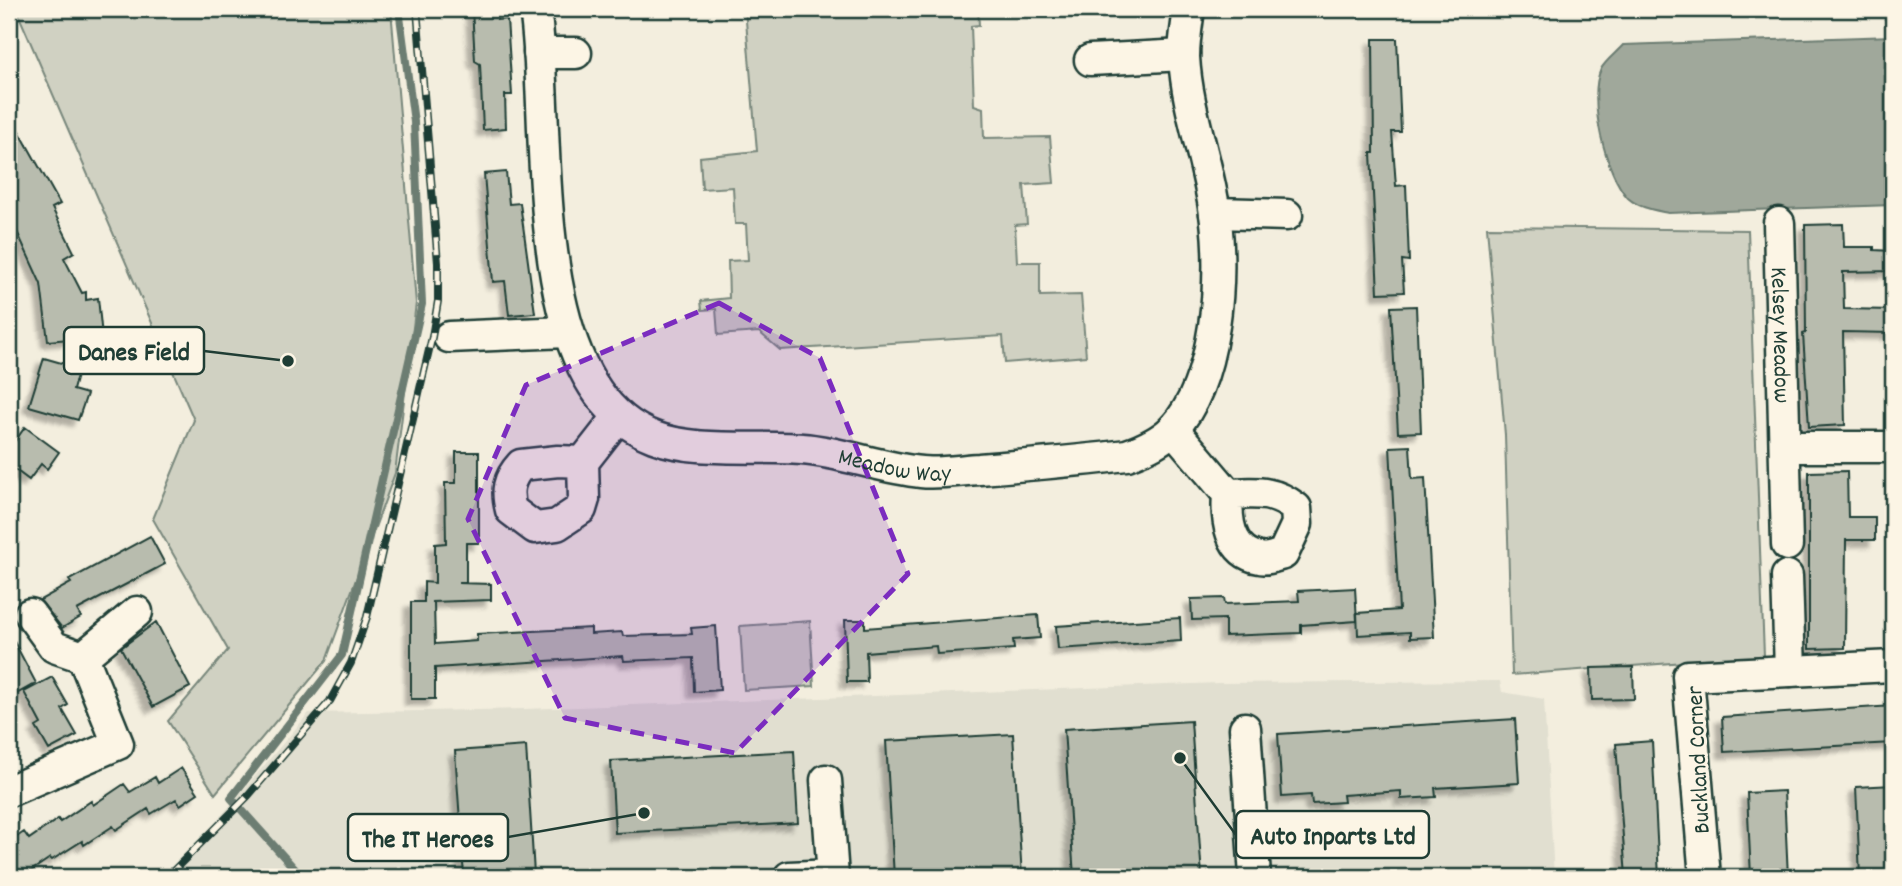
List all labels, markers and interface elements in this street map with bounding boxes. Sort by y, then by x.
street label: Kelsey Meadow [1760,266,1797,404]
callout: Danes Field [64,327,204,374]
text: Danes Field [78,336,190,373]
street label: Meadow Way [835,441,954,493]
street label: Buckland Corner [1679,685,1721,835]
callout: Auto Inparts Ltd [1236,811,1429,858]
callout: The IT Heroes [348,814,508,861]
text: Auto Inparts Ltd [1250,820,1416,857]
text: The IT Heroes [362,823,494,860]

